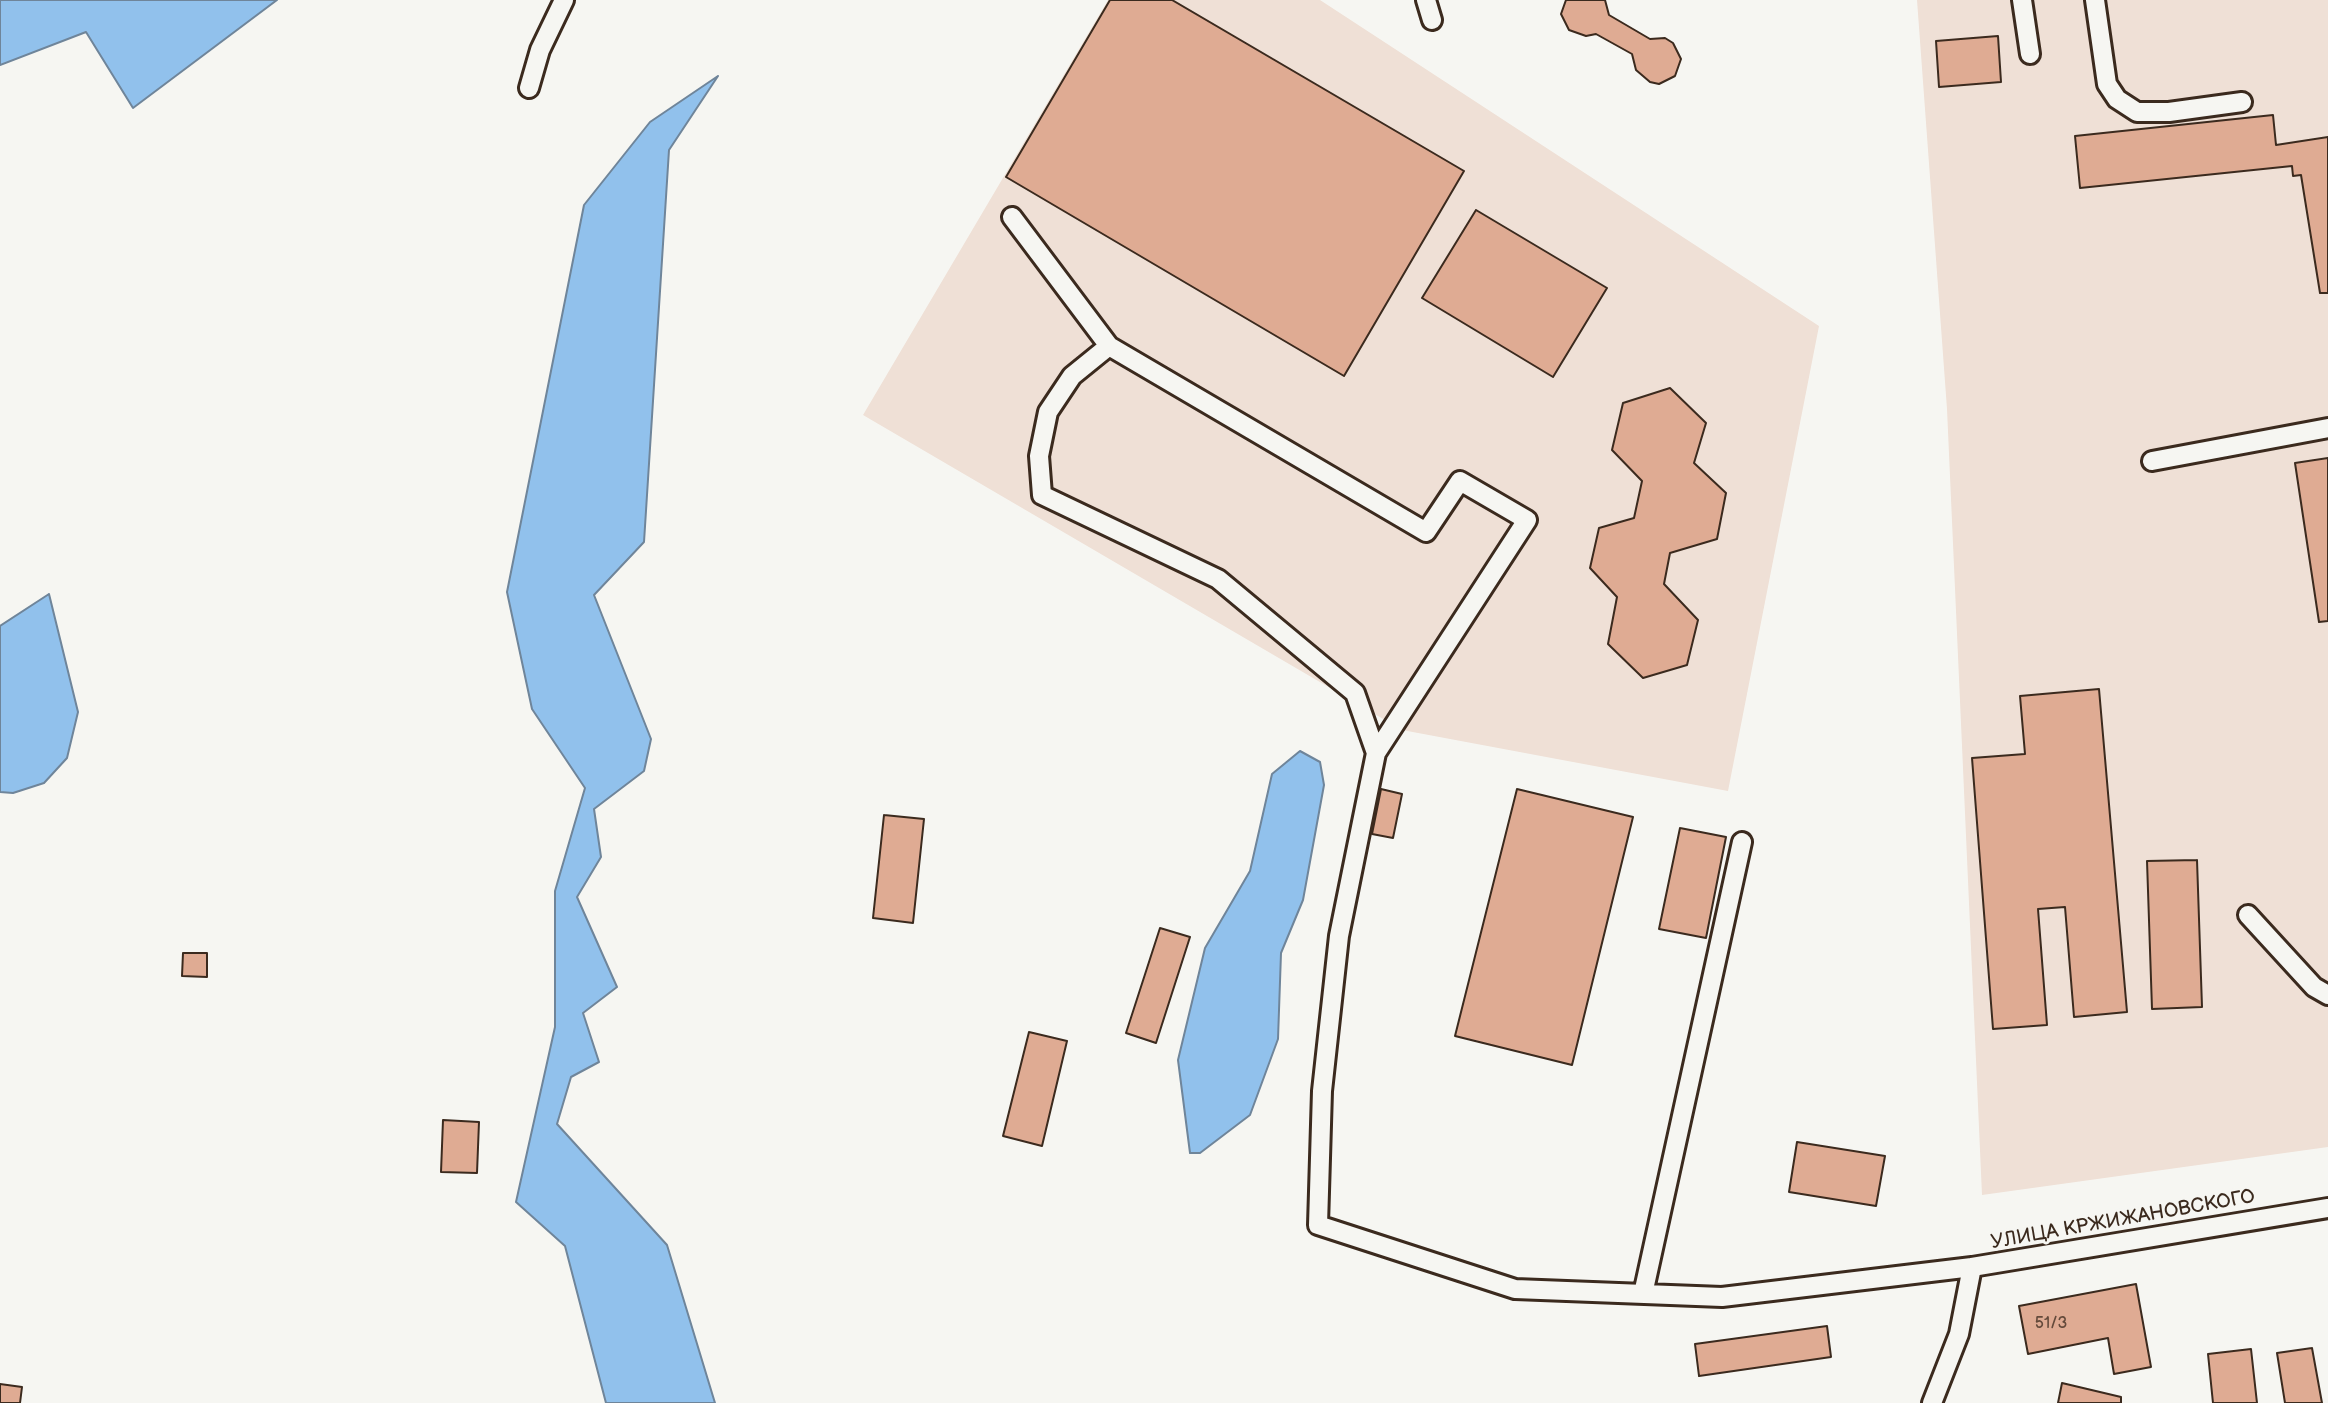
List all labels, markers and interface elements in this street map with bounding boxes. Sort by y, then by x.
street label: УЛИЦА КРЖИЖАНОВСКОГО [1989,1185,2257,1255]
house number: 51/3 [2035,1314,2067,1334]

